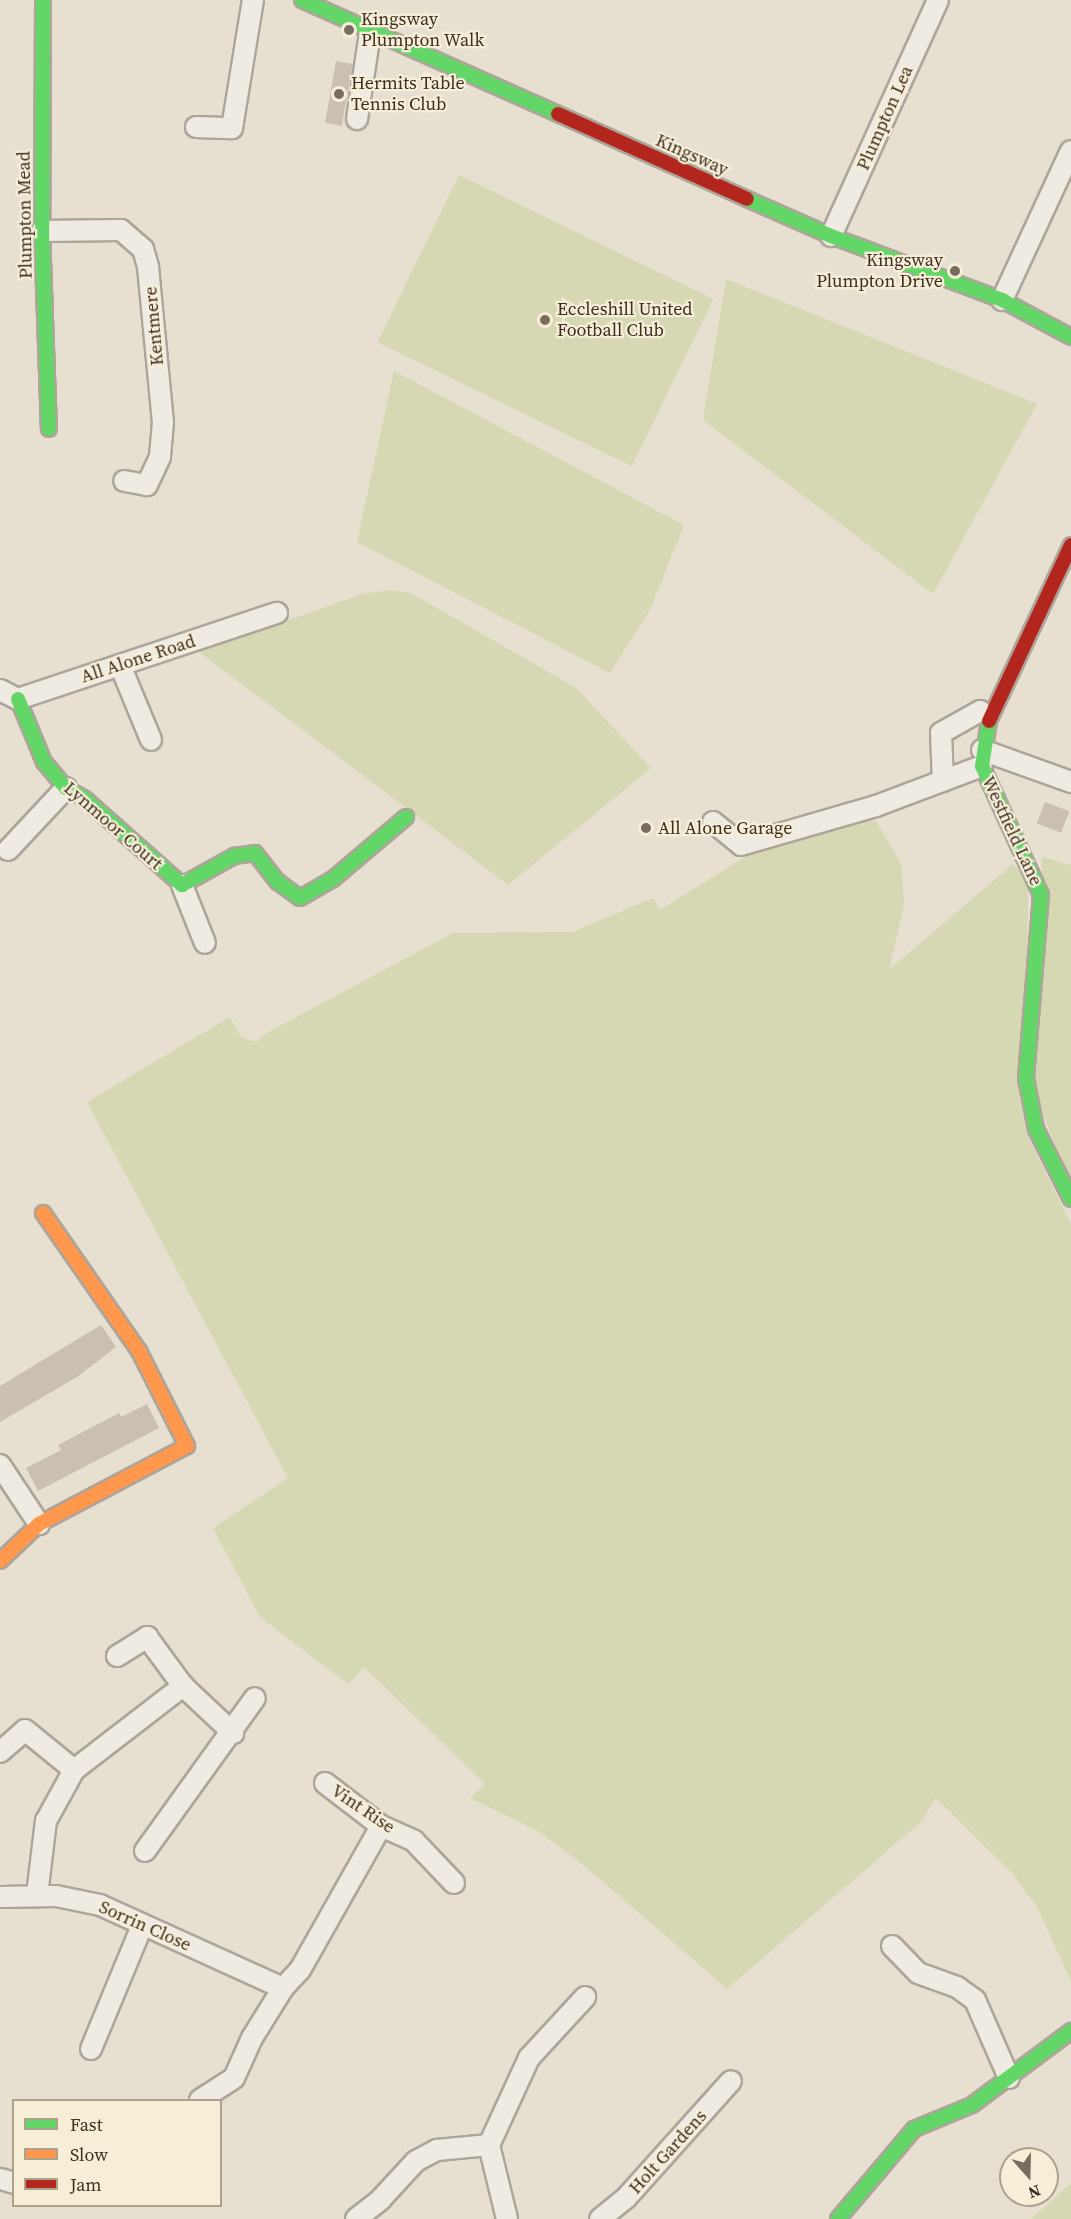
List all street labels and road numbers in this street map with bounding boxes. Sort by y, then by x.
street label: Plumpton Lea [852,62,918,174]
street label: Kingsway [652,129,732,181]
street label: Plumpton Mead [13,151,37,279]
street label: Kentmere [140,285,168,367]
street label: All Alone Road [78,630,198,688]
street label: Westfield Lane [977,773,1047,889]
street label: Lynmoor Court [59,777,167,875]
street label: Vint Rise [327,1780,399,1838]
street label: Sorrin Close [96,1896,194,1956]
street label: Holt Gardens [625,2105,711,2199]

